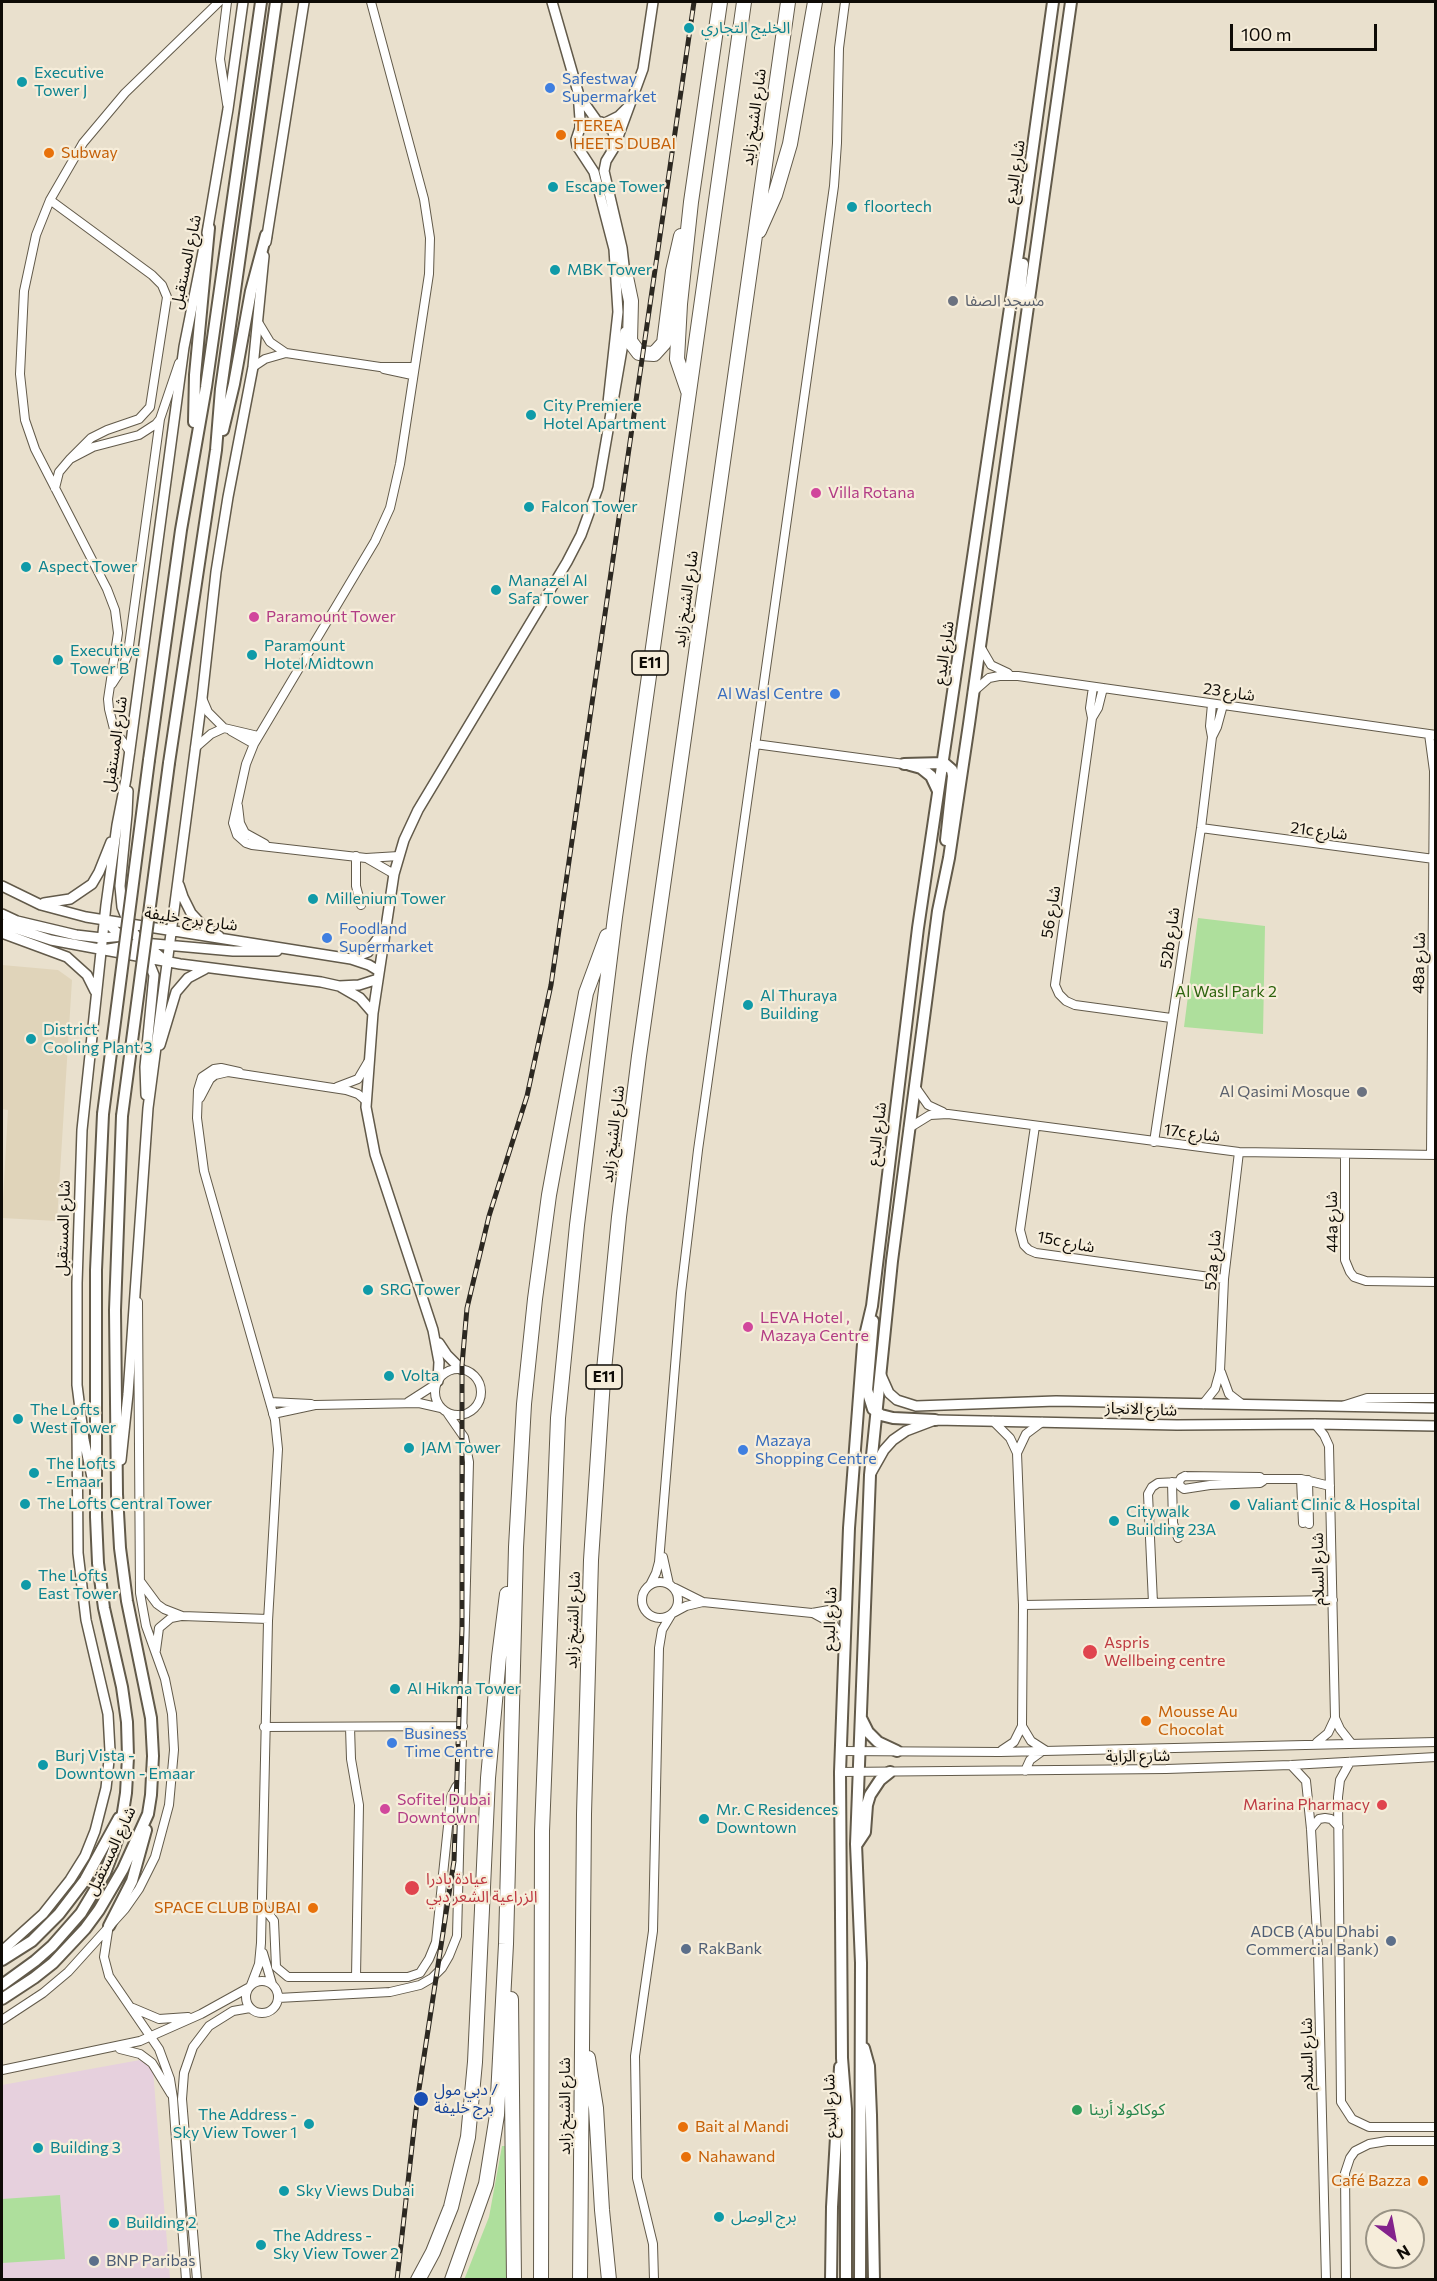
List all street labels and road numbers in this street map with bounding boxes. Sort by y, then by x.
street label: شارع الشيخ زايد [738,67,770,167]
street label: شارع البدع [1001,139,1029,205]
street label: شارع المستقبل [167,213,205,311]
street label: شارع الشيخ زايد [670,549,702,649]
street label: شارع البدع [930,620,958,686]
road number: E11 [632,651,668,675]
street label: شارع 23 [1202,679,1256,705]
street label: شارع المستقبل [99,695,131,793]
street label: 21c شارع [1289,818,1349,844]
street label: شارع 56 [1037,884,1065,940]
street label: شارع برج خليفة [143,903,239,935]
street label: 52b شارع [1156,906,1184,970]
street label: 48a شارع [1409,932,1429,994]
street label: شارع الشيخ زايد [598,1084,628,1184]
street label: شارع البدع [864,1101,890,1167]
street label: 17c شارع [1163,1120,1221,1146]
street label: شارع المستقبل [52,1180,74,1276]
street label: 44a شارع [1322,1191,1342,1253]
street label: 15c شارع [1036,1227,1096,1257]
street label: 52a شارع [1201,1229,1225,1291]
road number: E11 [586,1365,622,1389]
street label: شارع الانجاز [1104,1398,1178,1420]
street label: شارع السلام [1308,1532,1328,1606]
street label: شارع الشيخ زايد [562,1571,584,1669]
street label: شارع البدع [819,1587,841,1651]
street label: شارع الراية [1106,1746,1170,1766]
street label: شارع المستقبل [82,1803,140,1899]
street label: شارع السلام [1297,2017,1317,2091]
street label: شارع الشيخ زايد [555,2057,575,2155]
street label: شارع البدع [819,2074,841,2138]

